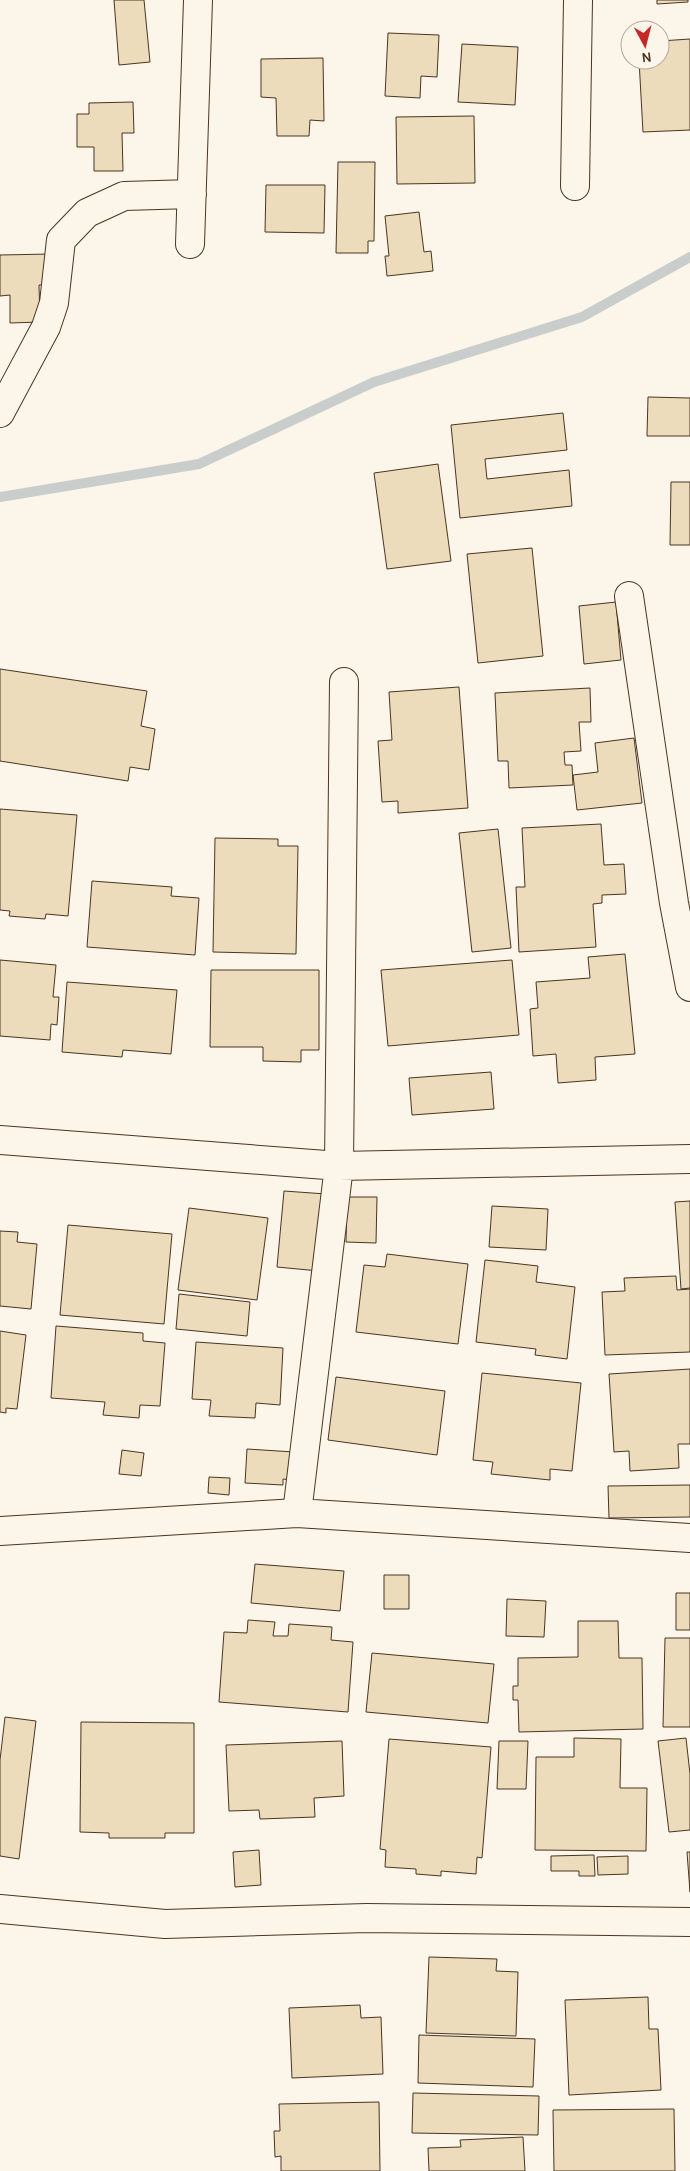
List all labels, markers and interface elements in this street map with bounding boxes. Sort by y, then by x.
north arrow [620,20,670,70]
text: N [641,48,653,66]

